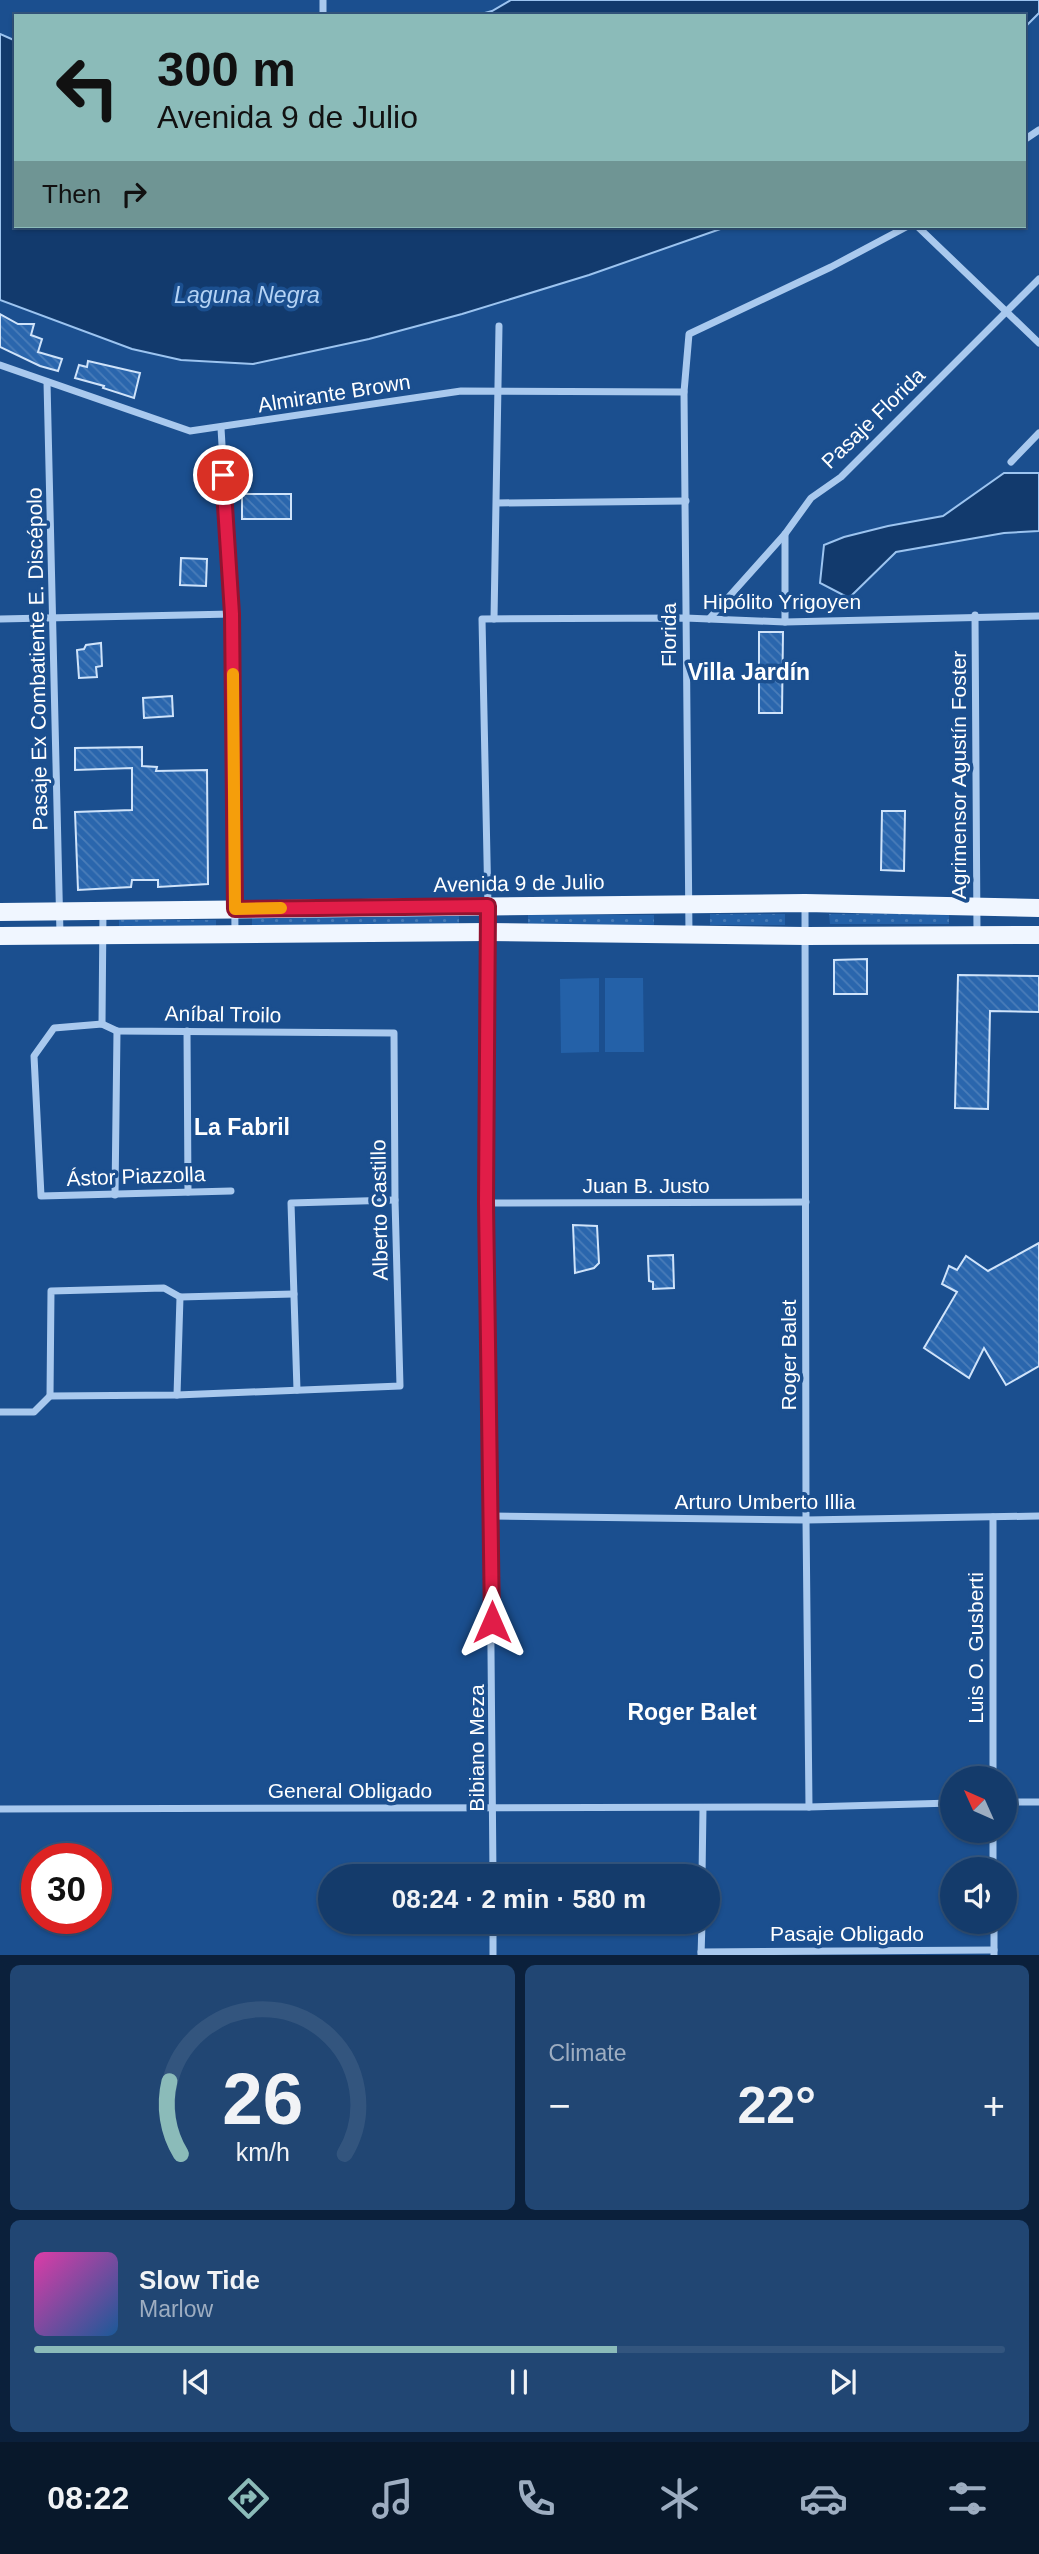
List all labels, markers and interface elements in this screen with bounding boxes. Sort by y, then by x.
icon: left [42,42,133,133]
text: 300 m [157,42,296,96]
text: Avenida 9 de Julio [157,99,418,135]
icon: right [115,175,153,213]
text: Then [42,179,101,209]
water label: Laguna Negra [174,282,320,308]
street label: Pasaje Florida [817,363,929,473]
street label: Almirante Brown [256,370,412,416]
pin [193,445,253,505]
icon: arrive [204,456,242,494]
street label: Pasaje Ex Combatiente E. Discépolo [23,487,51,831]
street label: Hipólito Yrigoyen [703,590,861,613]
street label: Florida [657,603,680,667]
street label: Agrimensor Agustín Foster [947,651,970,899]
district label: Villa Jardín [688,659,810,685]
street label: Avenida 9 de Julio [433,870,605,896]
street label: Aníbal Troilo [164,1001,282,1027]
district label: La Fabril [194,1114,290,1140]
street label: Alberto Castillo [366,1139,392,1281]
street label: Ástor Piazzolla [66,1162,206,1190]
street label: Juan B. Justo [582,1174,710,1197]
street label: Roger Balet [777,1299,800,1410]
street label: Arturo Umberto Illia [675,1490,856,1513]
street label: Luis O. Gusberti [964,1572,987,1724]
position arrow [455,1585,529,1659]
street label: Bibiano Meza [465,1684,488,1812]
district label: Roger Balet [627,1699,757,1725]
north arrow [940,1766,1017,1843]
map controls [940,1766,1017,1934]
street label: General Obligado [268,1779,432,1802]
speed limit sign: 30 [21,1843,112,1934]
button: sound [940,1857,1017,1934]
text: 08:24 · 2 min · 580 m [392,1884,646,1914]
street label: Pasaje Obligado [770,1922,924,1945]
text: Climate [549,2040,626,2066]
text: 26 [222,2058,303,2139]
text: 22° [737,2076,816,2134]
text: − [549,2085,571,2127]
text: + [983,2085,1005,2127]
text: km/h [235,2137,289,2165]
text: Slow Tide [139,2265,260,2295]
text: Marlow [139,2296,213,2322]
icon: previous [177,2363,215,2401]
icon: pause [500,2363,538,2401]
icon: next [824,2363,862,2401]
icon: directions [224,2474,273,2523]
icon: music [368,2474,417,2523]
icon: phone [511,2474,560,2523]
icon: climate [655,2474,704,2523]
icon: car [799,2474,848,2523]
icon: filters [943,2474,992,2523]
text: 08:22 [47,2480,129,2516]

